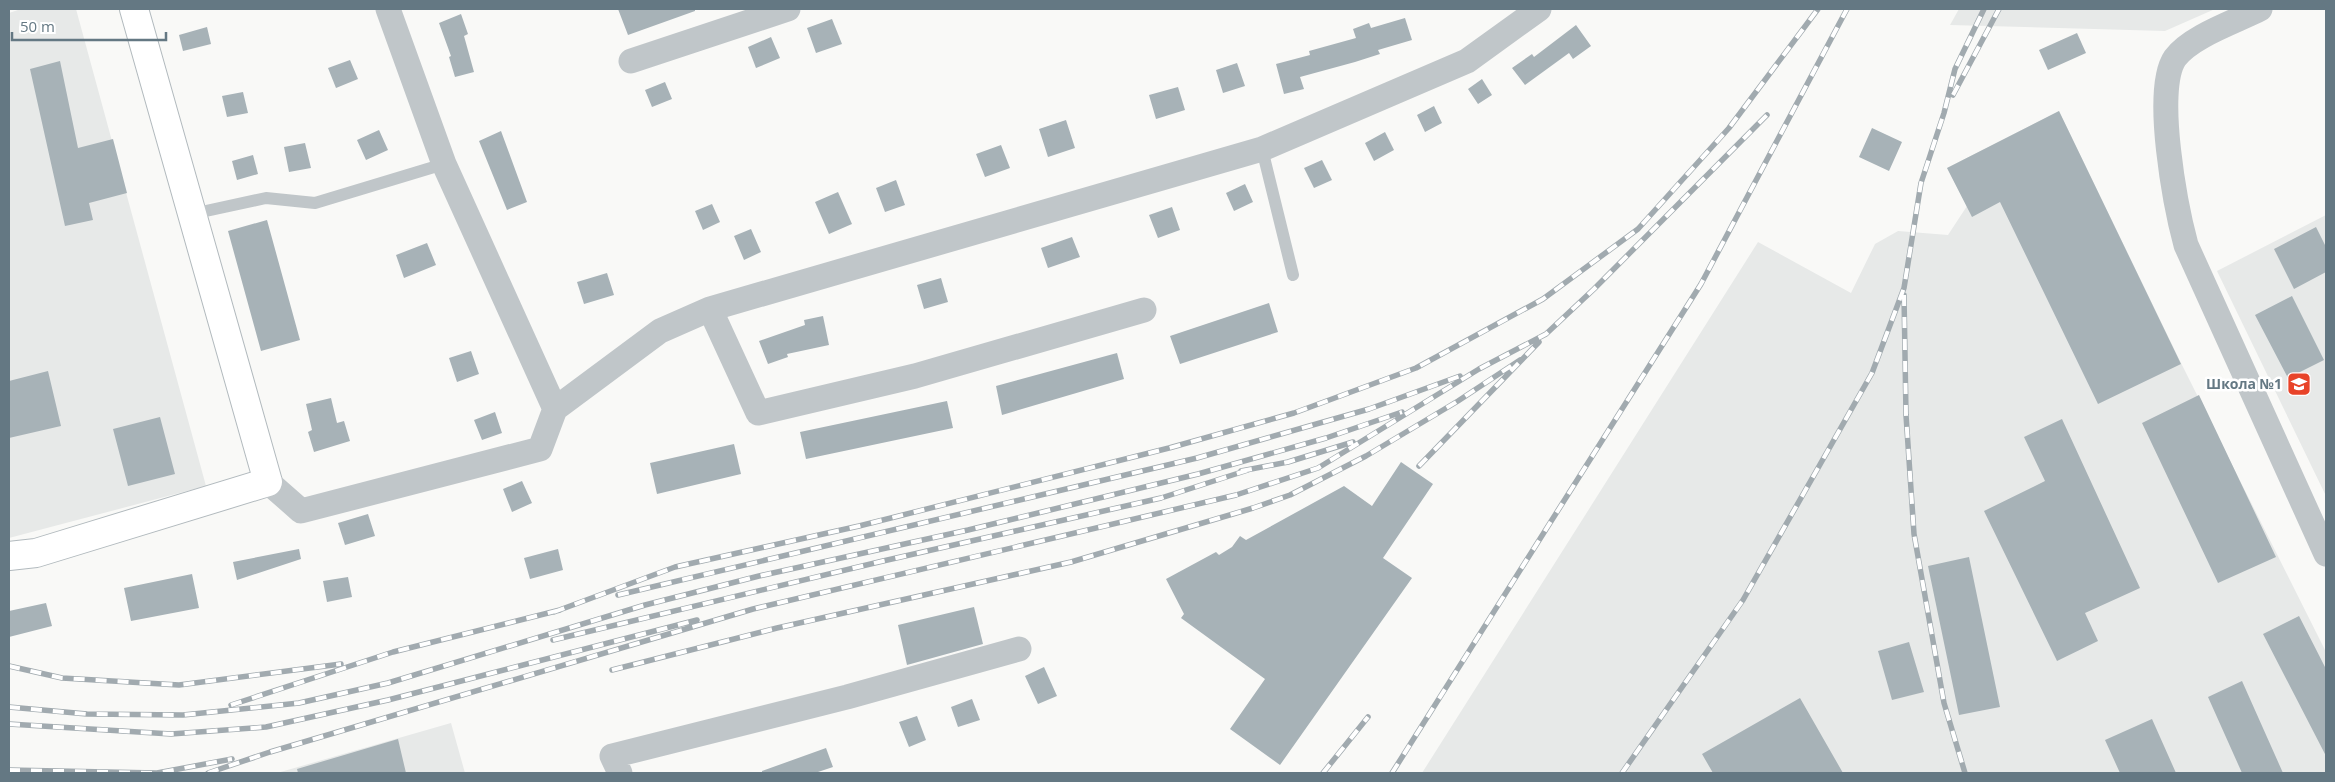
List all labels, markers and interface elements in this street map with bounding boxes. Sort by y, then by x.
scale bar [12,10,166,42]
text: 50 m [20,16,55,36]
school or university icon: Школа №1 [2286,371,2312,397]
place label: Школа №1 [2206,374,2282,393]

